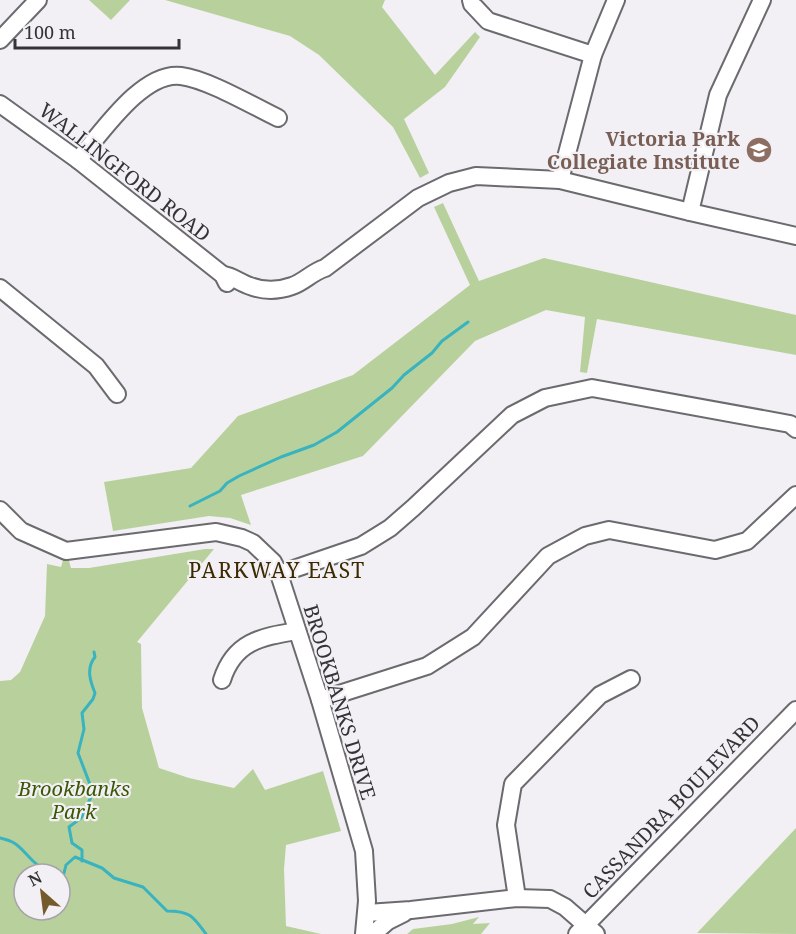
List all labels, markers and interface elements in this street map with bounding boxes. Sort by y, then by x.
scale bar [15,12,178,50]
text: 100 m [24,20,76,44]
street label: WALLINGFORD ROAD [34,96,216,248]
place label: Victoria Park Collegiate Institute [547,125,740,175]
school or university icon: Victoria Park Collegiate Institute [744,135,774,165]
district label: PARKWAY EAST [188,556,366,584]
street label: BROOKBANKS DRIVE [297,601,383,803]
street label: CASSANDRA BOULEVARD [576,710,766,904]
park label: Brookbanks Park [17,775,130,825]
north arrow [12,862,72,922]
text: N [24,866,46,891]

